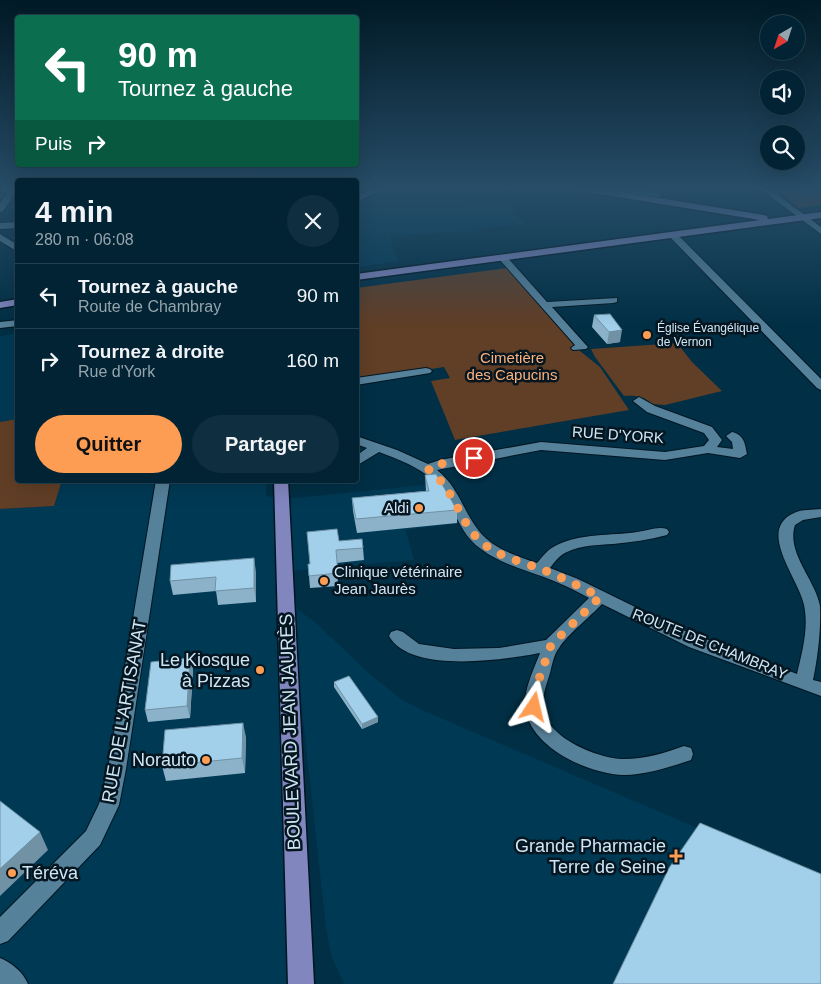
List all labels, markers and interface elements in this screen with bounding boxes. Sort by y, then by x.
north arrow [760,15,805,60]
map controls [760,15,805,170]
icon: left [35,35,100,100]
text: 90 m [118,35,198,74]
button: sound [760,70,805,115]
text: Tournez à gauche [118,76,293,101]
button: search [760,125,805,170]
icon: right [82,130,110,158]
text: Puis [35,133,72,154]
text: 4 min [35,195,113,228]
button: close [287,195,339,247]
text: 280 m · 06:08 [35,231,134,248]
text: Tournez à gauche [78,276,238,297]
icon: left [35,282,63,310]
text: 90 m [297,285,339,306]
text: Route de Chambray [78,298,221,315]
place label: Église Évangélique de Vernon [657,320,759,349]
marker: Église Évangélique de Vernon [641,329,653,341]
text: Tournez à droite [78,341,224,362]
icon: right [35,347,63,375]
park label: Cimetière des Capucins [467,349,557,383]
text: 160 m [286,350,339,371]
text: Rue d'York [78,363,155,380]
button: Quitter [35,415,182,473]
button: Partager [192,415,339,473]
street label: RUE D'YORK [572,423,665,446]
pin [453,437,495,479]
icon: arrive [460,444,488,472]
place label: Aldi [384,499,409,516]
marker: Aldi [413,502,425,514]
place label: Clinique vétérinaire Jean Jaurès [334,563,462,597]
marker: Clinique vétérinaire Jean Jaurès [318,575,330,587]
street label: ROUTE DE CHAMBRAY [630,605,790,682]
street label: BOULEVARD JEAN JAURÈS [276,613,304,851]
street label: RUE DE L'ARTISANAT [98,618,150,804]
place label: Le Kiosque à Pizzas [160,650,250,691]
marker: Le Kiosque à Pizzas [254,664,266,676]
position arrow [507,680,559,732]
place label: Norauto [132,750,196,770]
marker: Norauto [200,754,212,766]
place label: Grande Pharmacie Terre de Seine [515,836,666,877]
marker: Grande Pharmacie Terre de Seine [670,850,682,862]
place label: Téréva [22,863,79,883]
marker: Téréva [6,867,18,879]

